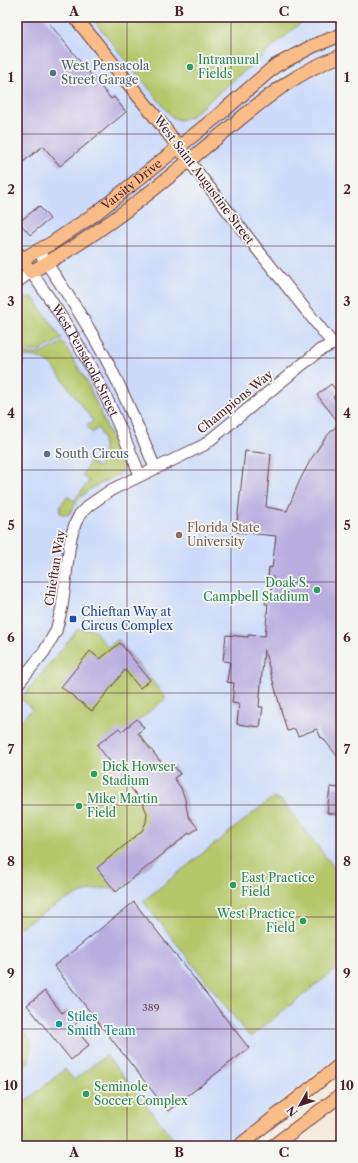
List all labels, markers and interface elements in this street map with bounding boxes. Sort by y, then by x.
text: A [68,3,80,19]
text: B [174,3,184,19]
text: C [279,3,289,19]
place label: Intramural Fields [198,52,259,81]
place label: West Pensacola Street Garage [60,58,150,87]
marker: Intramural Fields [185,62,195,72]
marker: West Pensacola Street Garage [48,68,58,78]
text: 1 [8,69,14,85]
text: 1 [344,69,350,85]
street label: West Saint Augustine Street [150,112,258,248]
street label: Varsity Drive [98,155,165,213]
text: 2 [7,181,15,197]
text: 2 [343,181,351,197]
text: 3 [7,293,15,309]
text: 3 [343,293,351,309]
street label: West Pensacola Street [48,300,122,419]
street label: Champions Way [194,366,276,437]
text: 4 [7,405,15,421]
text: 4 [343,405,351,421]
place label: South Circus [55,446,129,461]
marker: South Circus [42,449,52,459]
text: 5 [7,517,15,533]
text: 5 [343,517,351,533]
place label: Florida State University [187,520,260,549]
street label: Chieftan Way [41,529,68,607]
marker: Florida State University [174,530,184,540]
place label: Doak S. Campbell Stadium [203,575,309,604]
marker: Doak S. Campbell Stadium [312,585,322,595]
place label: Chieftan Way at Circus Complex [81,604,173,633]
marker: Chieftan Way at Circus Complex [68,614,78,624]
text: 6 [7,629,15,645]
text: 6 [343,629,351,645]
text: 7 [8,741,15,757]
text: 7 [344,741,351,757]
place label: Dick Howser Stadium [102,759,175,788]
marker: Dick Howser Stadium [89,769,99,779]
place label: Mike Martin Field [87,791,158,820]
marker: Mike Martin Field [74,801,84,811]
text: 8 [7,853,15,869]
text: 8 [343,853,351,869]
place label: East Practice Field [241,870,315,899]
marker: East Practice Field [228,880,238,890]
place label: West Practice Field [216,906,296,935]
marker: West Practice Field [298,916,308,926]
text: 9 [7,965,15,981]
text: 9 [343,965,351,981]
house number: 389 [142,1001,160,1014]
place label: Stiles Smith Team [67,1009,136,1038]
marker: Stiles Smith Team [54,1019,64,1029]
text: 10 [4,1077,18,1093]
text: 10 [340,1077,354,1093]
place label: Seminole Soccer Complex [94,1079,188,1108]
north arrow [280,1085,320,1125]
marker: Seminole Soccer Complex [81,1089,91,1099]
text: N [284,1103,301,1119]
text: A [68,1144,80,1160]
text: B [174,1144,184,1160]
text: C [279,1144,289,1160]

